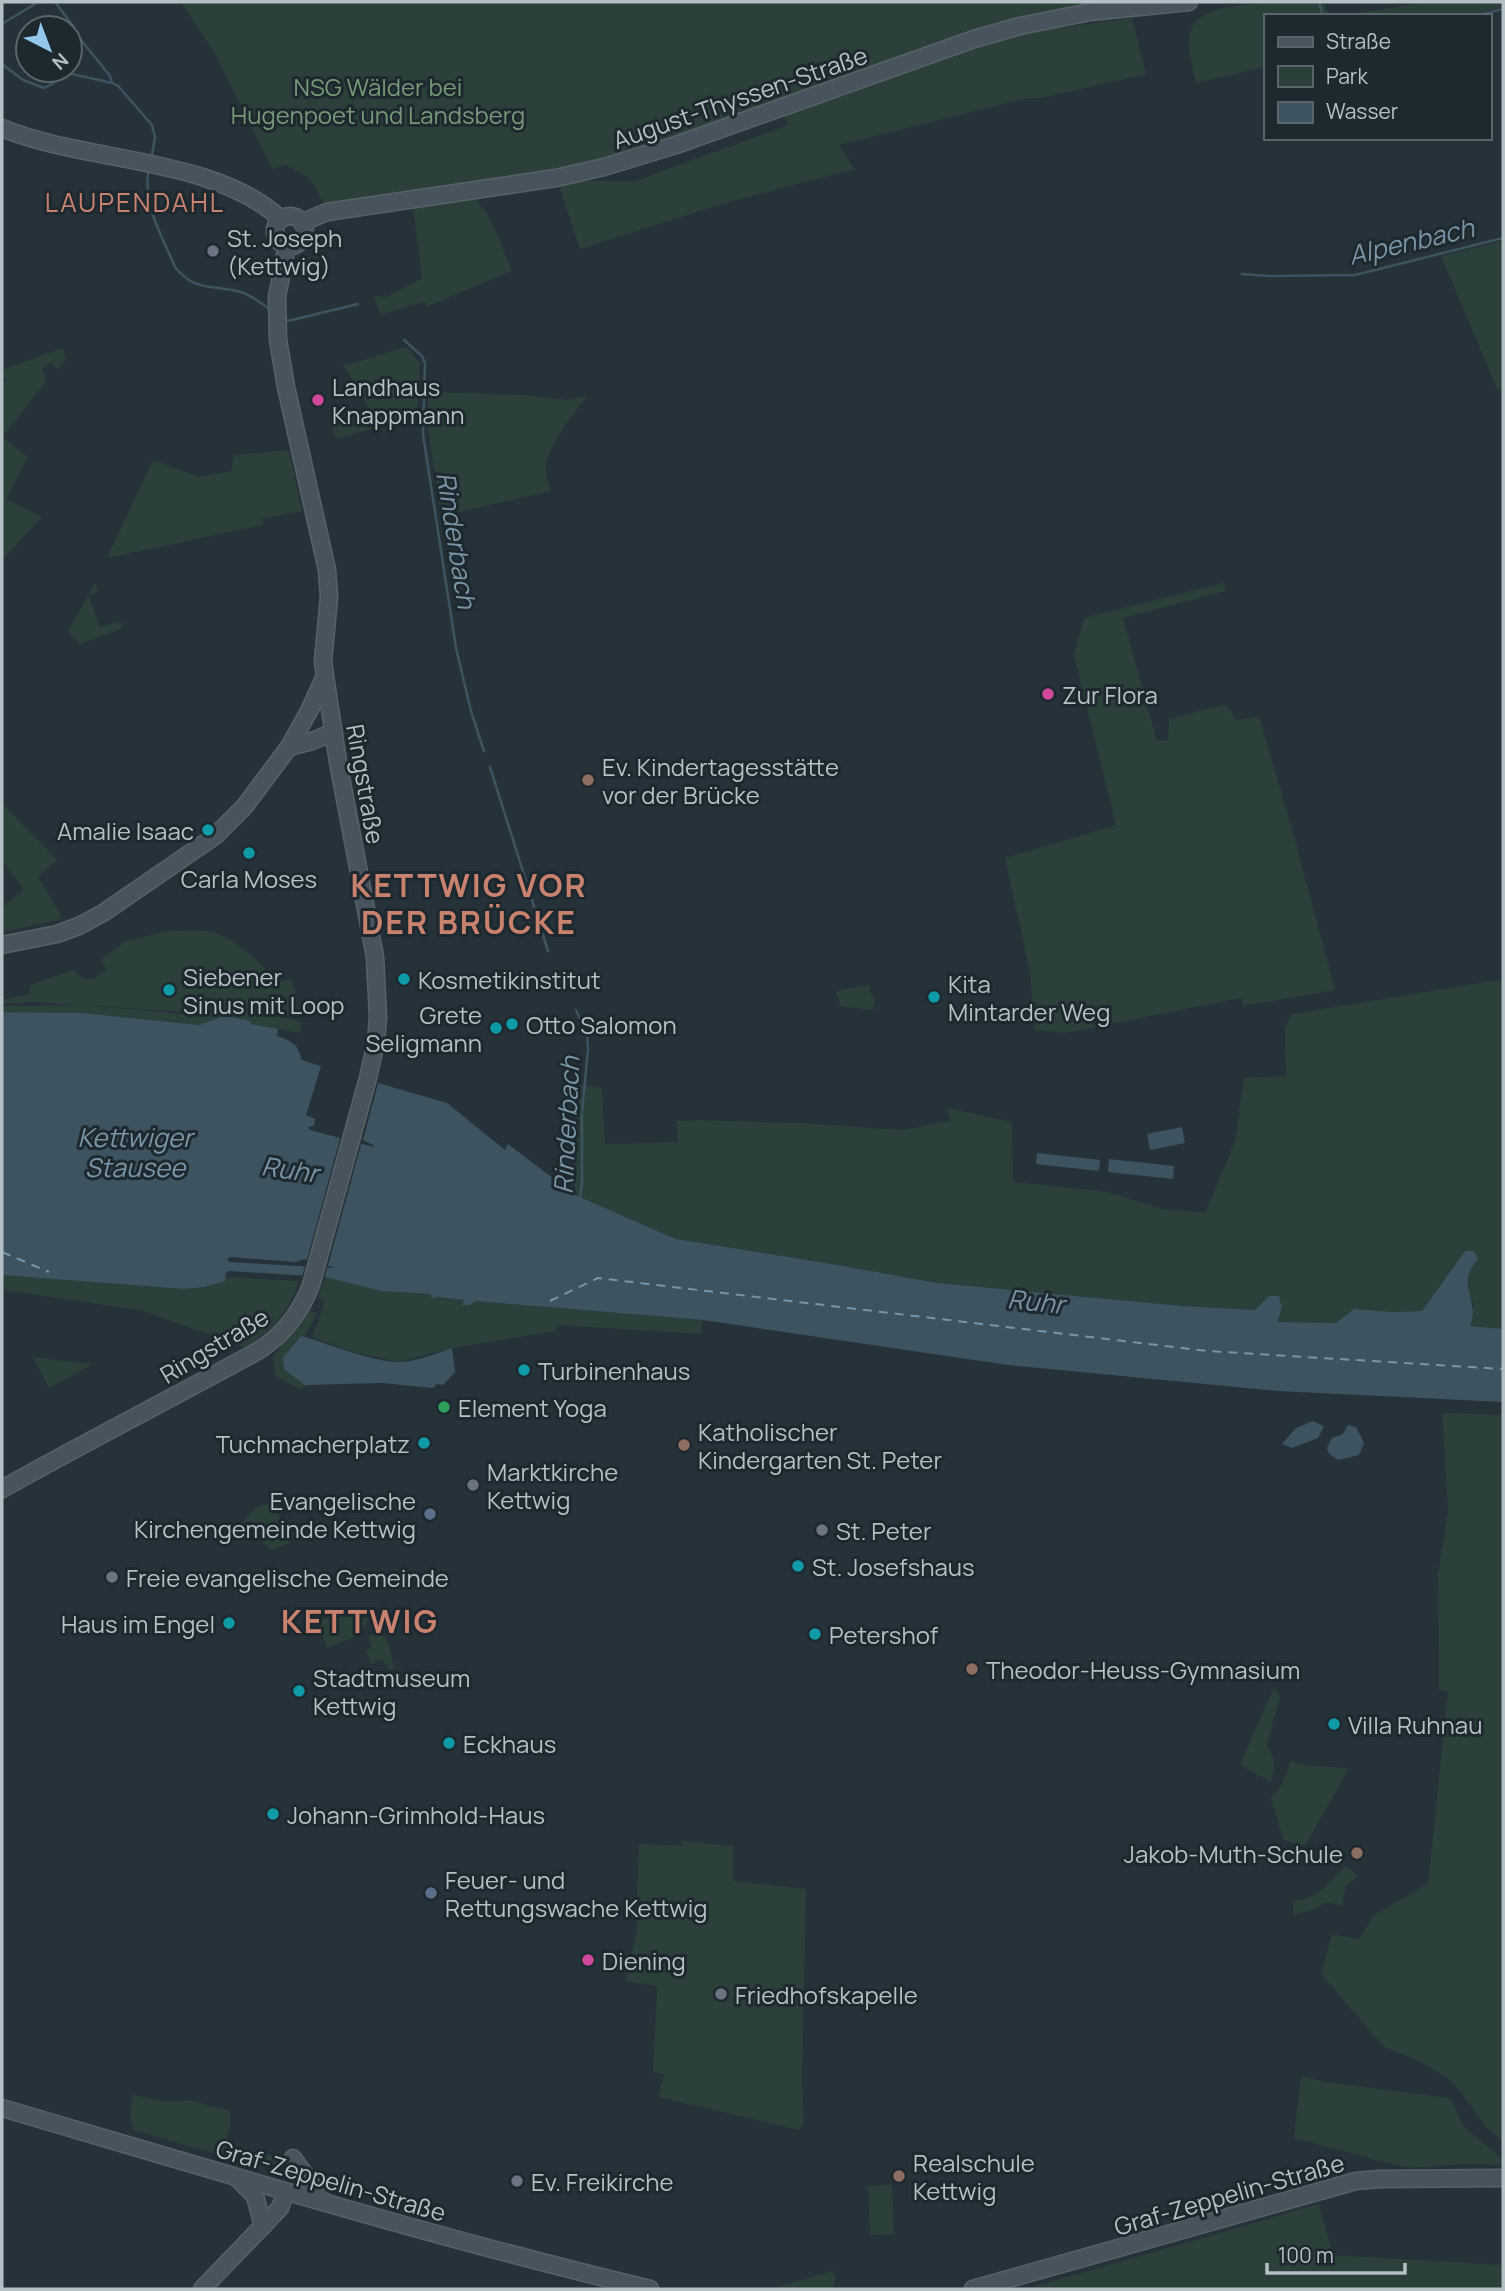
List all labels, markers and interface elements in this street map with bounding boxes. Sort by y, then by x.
north arrow [14,14,84,84]
legend [1264,14,1491,140]
text: Straße [1326,27,1391,55]
street label: August-Thyssen-Straße [608,38,872,156]
text: N [47,47,74,76]
text: Park [1326,62,1368,90]
park label: NSG Wälder bei Hugenpoet und Landsberg [231,70,525,131]
text: Wasser [1326,97,1399,125]
district label: LAUPENDAHL [45,184,225,220]
water label: Alpenbach [1345,209,1479,273]
place label: St. Joseph (Kettwig) [227,221,342,282]
marker: St. Joseph (Kettwig) [205,243,221,259]
place label: Landhaus Knappmann [332,370,464,431]
marker: Landhaus Knappmann [310,392,326,408]
water label: Rinderbach [428,469,486,612]
place label: Zur Flora [1062,678,1158,711]
marker: Zur Flora [1040,686,1056,702]
street label: Ringstraße [339,721,393,847]
place label: Ev. Kindertagesstätte vor der Brücke [602,750,839,811]
marker: Ev. Kindertagesstätte vor der Brücke [580,772,596,788]
place label: Amalie Isaac [57,814,194,847]
marker: Amalie Isaac [200,822,216,838]
marker: Carla Moses [241,845,257,861]
place label: Carla Moses [181,862,317,895]
district label: KETTWIG VOR DER BRÜCKE [350,863,588,944]
place label: Siebener Sinus mit Loop [183,960,345,1021]
place label: Kosmetikinstitut [418,963,601,996]
place label: Kita Mintarder Weg [948,967,1110,1028]
marker: Kosmetikinstitut [396,971,412,987]
marker: Siebener Sinus mit Loop [161,982,177,998]
marker: Kita Mintarder Weg [926,989,942,1005]
place label: Grete Seligmann [366,998,482,1059]
place label: Otto Salomon [526,1008,677,1041]
marker: Otto Salomon [504,1016,520,1032]
marker: Grete Seligmann [488,1020,504,1036]
water label: Rinderbach [544,1054,588,1195]
water label: Kettwiger Stausee [78,1119,196,1185]
water label: Ruhr [259,1147,324,1191]
water label: Ruhr [1006,1280,1070,1322]
street label: Ringstraße [154,1300,274,1390]
place label: Turbinenhaus [538,1354,690,1387]
marker: Turbinenhaus [516,1362,532,1378]
place label: Element Yoga [458,1391,607,1424]
marker: Element Yoga [436,1399,452,1415]
place label: Katholischer Kindergarten St. Peter [698,1415,942,1476]
place label: Tuchmacherplatz [216,1427,410,1460]
marker: Tuchmacherplatz [416,1435,432,1451]
marker: Katholischer Kindergarten St. Peter [676,1437,692,1453]
place label: Marktkirche Kettwig [487,1455,618,1516]
marker: Marktkirche Kettwig [465,1477,481,1493]
place label: Evangelische Kirchengemeinde Kettwig [134,1484,416,1545]
marker: Evangelische Kirchengemeinde Kettwig [422,1506,438,1522]
place label: St. Peter [836,1514,932,1547]
marker: St. Peter [814,1522,830,1538]
place label: St. Josefshaus [812,1550,975,1583]
marker: St. Josefshaus [790,1558,806,1574]
place label: Freie evangelische Gemeinde [126,1561,449,1594]
marker: Freie evangelische Gemeinde [104,1569,120,1585]
district label: KETTWIG [281,1599,439,1643]
place label: Haus im Engel [61,1607,215,1640]
marker: Haus im Engel [221,1615,237,1631]
place label: Petershof [829,1618,939,1651]
marker: Petershof [807,1626,823,1642]
place label: Theodor-Heuss-Gymnasium [986,1653,1300,1686]
place label: Stadtmuseum Kettwig [313,1661,470,1722]
marker: Theodor-Heuss-Gymnasium [964,1661,980,1677]
marker: Stadtmuseum Kettwig [291,1683,307,1699]
place label: Villa Ruhnau [1348,1708,1482,1741]
marker: Villa Ruhnau [1326,1716,1342,1732]
place label: Eckhaus [463,1727,556,1760]
marker: Eckhaus [441,1735,457,1751]
place label: Johann-Grimhold-Haus [287,1798,545,1831]
marker: Johann-Grimhold-Haus [265,1806,281,1822]
place label: Jakob-Muth-Schule [1124,1837,1343,1870]
marker: Jakob-Muth-Schule [1349,1845,1365,1861]
place label: Feuer- und Rettungswache Kettwig [445,1863,708,1924]
marker: Feuer- und Rettungswache Kettwig [423,1885,439,1901]
place label: Diening [602,1944,686,1977]
marker: Diening [580,1952,596,1968]
place label: Friedhofskapelle [735,1978,918,2011]
marker: Friedhofskapelle [713,1986,729,2002]
street label: Graf-Zeppelin-Straße [212,2131,450,2229]
street label: Graf-Zeppelin-Straße [1110,2145,1348,2243]
place label: Realschule Kettwig [913,2146,1035,2207]
place label: Ev. Freikirche [531,2165,673,2198]
marker: Realschule Kettwig [891,2168,907,2184]
marker: Ev. Freikirche [509,2173,525,2189]
scale bar [1267,2232,1405,2276]
text: 100 m [1278,2241,1334,2269]

